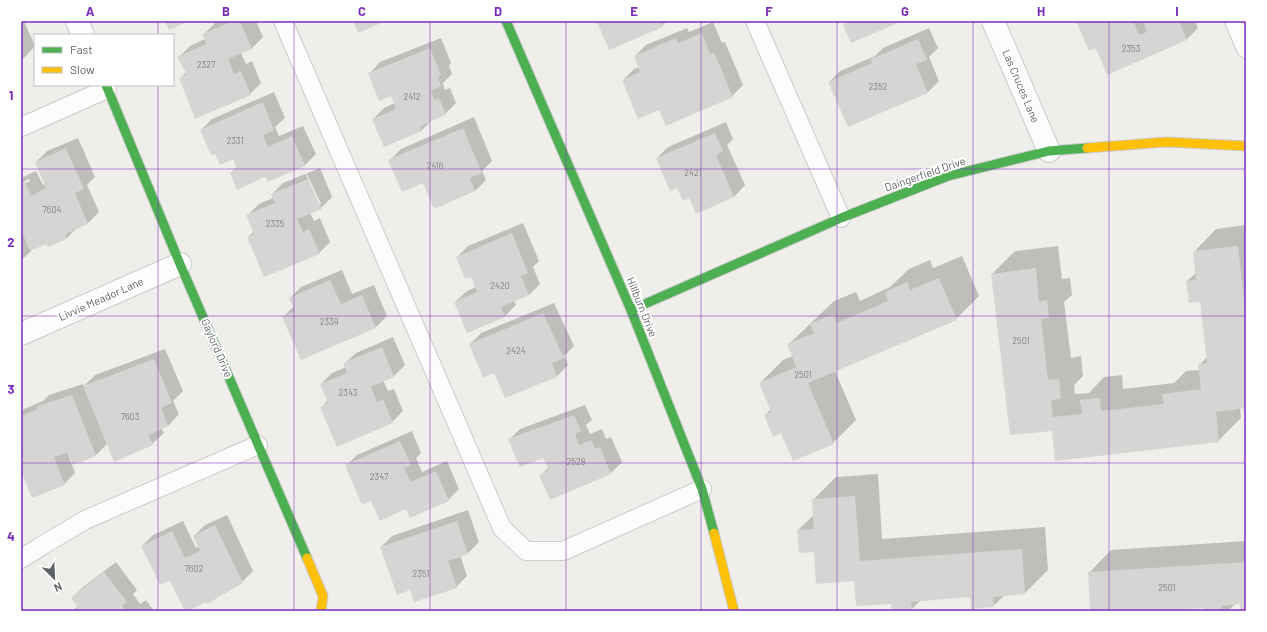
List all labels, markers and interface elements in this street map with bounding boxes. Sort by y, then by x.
text: A [86,3,95,19]
text: B [222,3,230,19]
text: C [358,3,366,19]
text: D [494,3,502,19]
text: E [630,3,638,19]
text: F [765,3,773,19]
text: G [901,3,909,19]
text: H [1037,3,1045,19]
text: I [1175,3,1179,19]
legend [34,34,174,86]
text: Fast [70,42,93,56]
house number: 2353 [1122,43,1141,54]
street label: Las Cruces Lane [1000,47,1043,125]
house number: 2327 [197,59,216,70]
text: Slow [70,62,95,76]
house number: 2352 [869,81,888,92]
text: 1 [9,87,13,103]
house number: 2412 [404,91,421,102]
house number: 2331 [226,135,244,146]
street label: Daingerfield Drive [883,154,967,193]
house number: 2416 [427,160,444,171]
house number: 2421 [684,167,702,178]
house number: 7604 [43,204,62,215]
house number: 2335 [266,218,285,229]
text: 2 [7,234,15,250]
street label: Livvie Meador Lane [56,274,145,323]
street label: Hillburn Drive [625,275,660,339]
house number: 2420 [490,280,510,291]
street label: Gaylord Drive [199,316,236,379]
house number: 2339 [320,316,339,327]
house number: 2501 [1012,335,1030,346]
house number: 2424 [506,345,526,356]
house number: 2501 [794,369,812,380]
text: 3 [7,381,15,397]
house number: 2343 [339,387,358,398]
house number: 7603 [121,411,140,422]
house number: 2528 [567,456,586,467]
house number: 2347 [370,471,389,482]
text: 4 [7,528,15,544]
north arrow [34,558,74,598]
house number: 7602 [185,563,204,574]
house number: 2351 [413,568,429,579]
text: N [52,580,64,595]
house number: 2501 [1158,582,1176,593]

